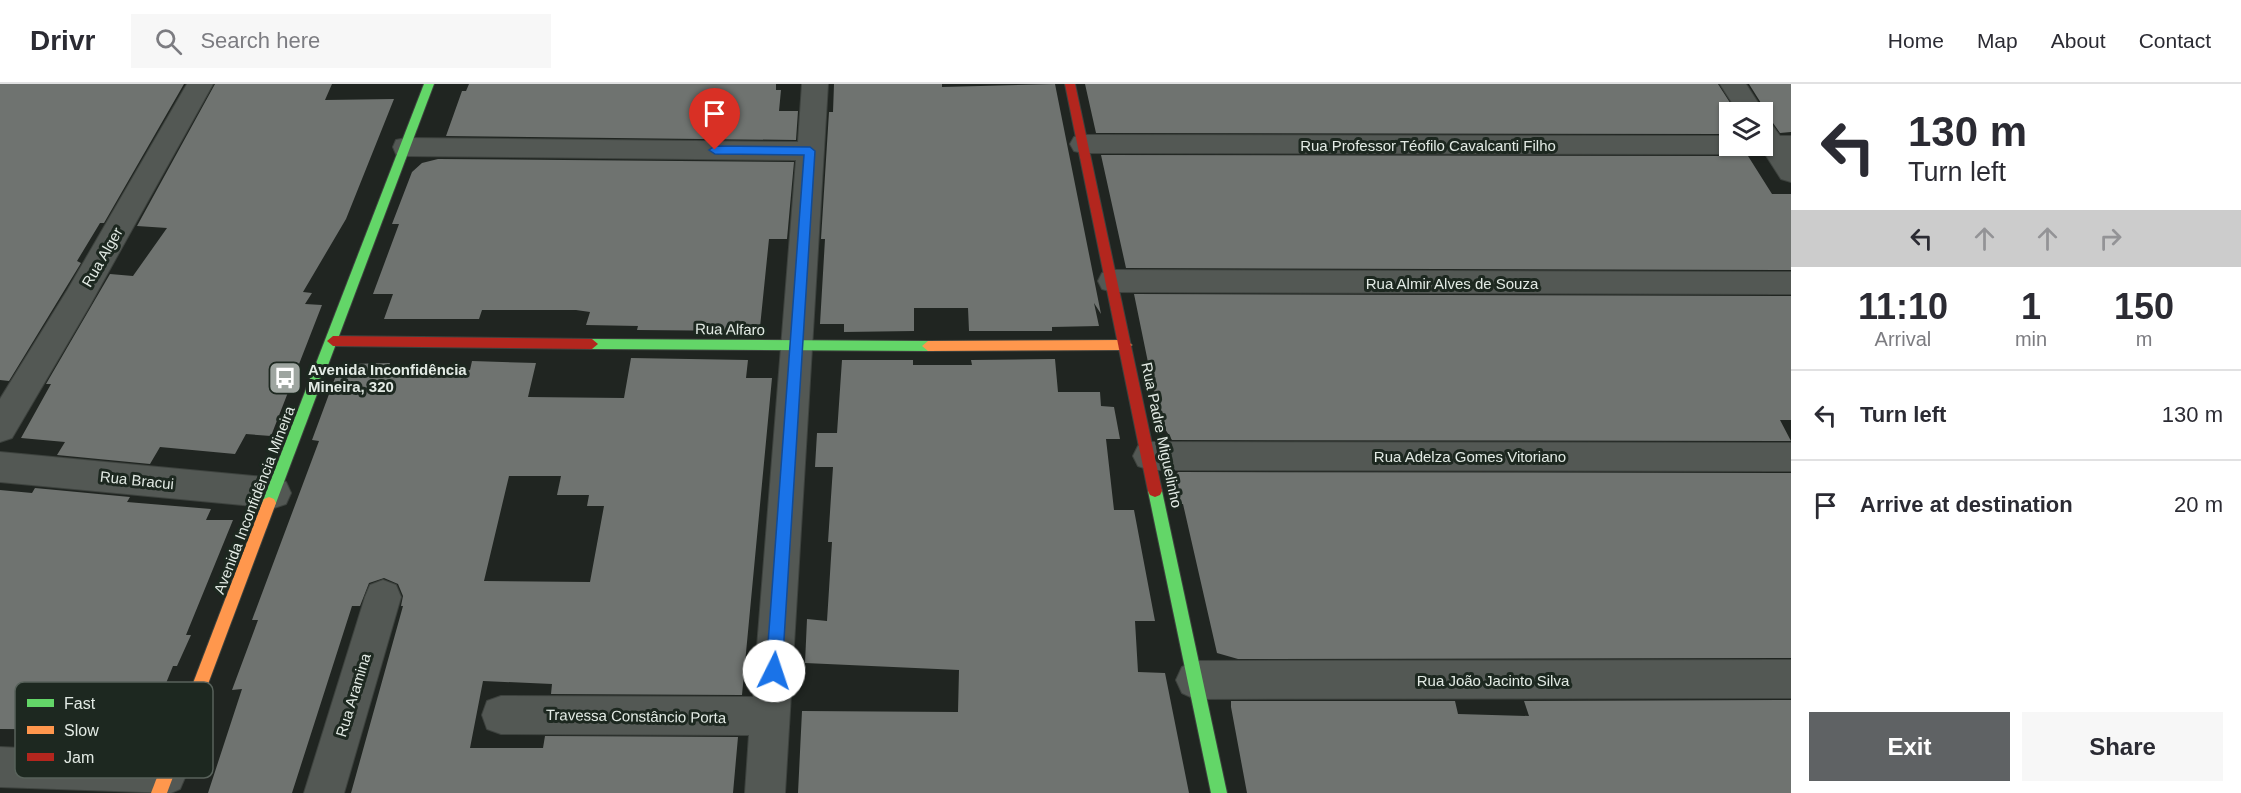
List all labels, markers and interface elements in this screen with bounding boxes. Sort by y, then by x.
search box [131,14,551,68]
text: Drivr [30,25,95,56]
icon: search [152,25,185,58]
text: Search here [200,28,320,53]
text: Home [1888,29,1944,52]
text: Map [1977,29,2018,52]
text: About [2051,29,2106,52]
text: Contact [2139,29,2211,52]
pin [689,88,740,150]
icon: arrive [698,97,731,130]
map controls [1719,102,1773,156]
button: layers [1719,102,1773,156]
icon: left [1809,108,1887,186]
text: 130 m [1908,108,2027,155]
street label: Rua Professor Téofilo Cavalcanti Filho [1300,137,1556,154]
text: Turn left [1908,157,2006,187]
icon: left [1905,222,1938,255]
icon: ahead [1968,222,2001,255]
icon: ahead [2031,222,2064,255]
icon: right [2094,222,2127,255]
street label: Rua Alger [78,224,126,290]
street label: Rua Almir Alves de Souza [1366,275,1539,292]
text: 11:10 [1858,286,1948,327]
text: 1 [2021,286,2041,327]
text: 150 [2114,286,2174,327]
street label: Rua Alfaro [695,320,765,338]
text: Arrival [1875,328,1931,350]
text: min [2015,328,2047,350]
text: m [2136,328,2152,350]
bus stop icon: Avenida Inconfidência Mineira, 320 [267,360,303,396]
place label: Avenida Inconfidência Mineira, 320 [308,361,467,395]
street label: Rua Padre Miguelinho [1138,361,1186,509]
icon: left [1809,399,1842,432]
text: Turn left [1860,402,1946,427]
text: 130 m [2162,402,2223,427]
street label: Avenida Inconfidência Mineira [210,403,298,596]
street label: Rua Adelza Gomes Vitoriano [1374,448,1566,465]
street label: Rua Bracui [99,468,175,492]
icon: arrive [1809,489,1842,522]
text: Arrive at destination [1860,492,2073,517]
text: 20 m [2174,492,2223,517]
position arrow [742,639,806,703]
street label: Rua Aramina [332,650,374,739]
street label: Rua João Jacinto Silva [1417,672,1570,689]
legend [15,682,213,778]
text: Fast [64,695,96,712]
street label: Travessa Constâncio Porta [546,706,727,726]
button: Exit [1809,712,2010,781]
button: Share [2022,712,2223,781]
text: Slow [64,722,99,739]
text: Jam [64,749,94,766]

